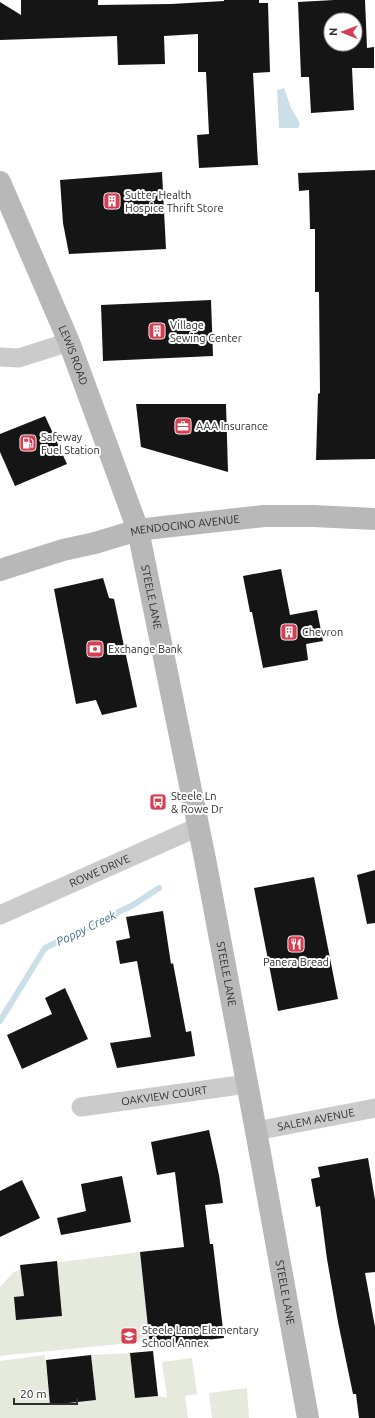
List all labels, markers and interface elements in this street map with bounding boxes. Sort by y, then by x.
north arrow [323,12,363,52]
text: N [327,28,339,36]
place label: Sutter Health Hospice Thrift Store [125,189,224,214]
building icon: Sutter Health Hospice Thrift Store [102,191,122,211]
place label: Village Sewing Center [170,319,243,344]
building icon: Village Sewing Center [147,321,167,341]
street label: LEWIS ROAD [56,323,90,387]
office icon: AAA Insurance [173,416,193,436]
place label: AAA Insurance [196,420,268,432]
place label: Safeway Fuel Station [41,431,100,456]
fuel station icon: Safeway Fuel Station [18,433,38,453]
street label: MENDOCINO AVENUE [129,513,240,538]
street label: STEELE LANE [139,564,164,630]
building icon: Chevron [279,622,299,642]
place label: Chevron [302,626,343,638]
bank icon: Exchange Bank [85,639,105,659]
place label: Exchange Bank [108,643,183,655]
place label: Steele Ln & Rowe Dr [171,790,224,815]
bus stop icon: Steele Ln & Rowe Dr [148,792,168,812]
street label: ROWE DRIVE [68,852,132,889]
water label: Poppy Creek [54,908,119,948]
restaurant icon: Panera Bread [286,934,306,954]
street label: STEELE LANE [215,940,238,1007]
place label: Panera Bread [263,956,329,968]
street label: OAKVIEW COURT [120,1084,208,1107]
street label: SALEM AVENUE [276,1106,355,1133]
street label: STEELE LANE [273,1259,297,1326]
place label: Steele Lane Elementary School Annex [142,1324,259,1349]
school or university icon: Steele Lane Elementary School Annex [119,1326,139,1346]
scale bar [14,1380,77,1406]
text: 20 m [20,1387,47,1400]

